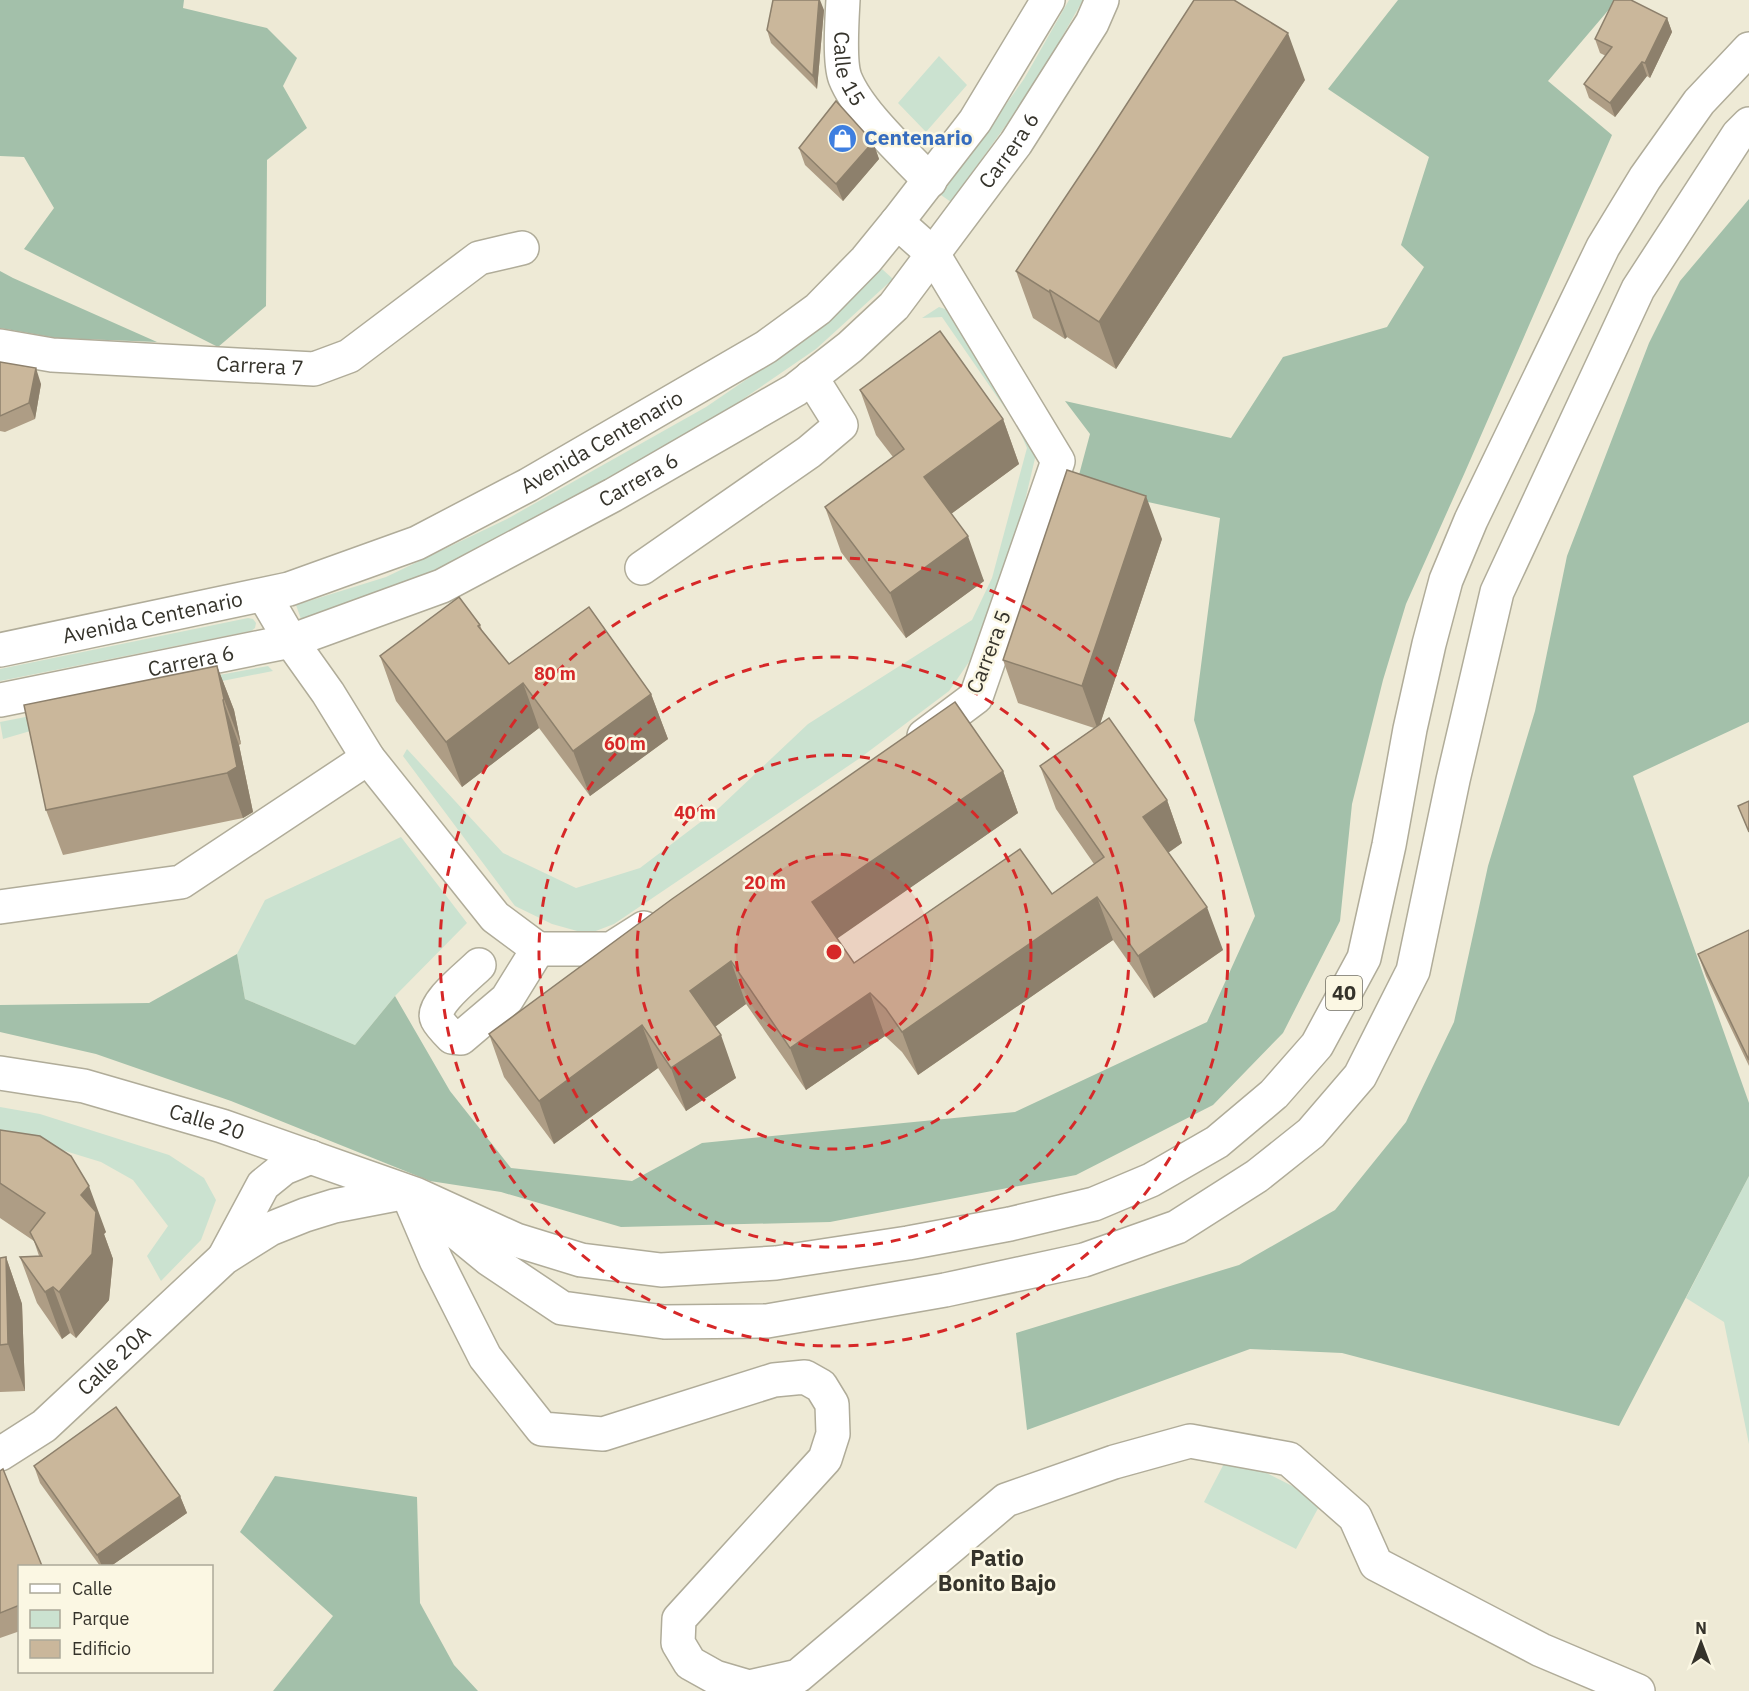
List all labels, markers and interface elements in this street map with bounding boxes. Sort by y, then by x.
street label: Calle 15 [828,31,872,111]
street label: Carrera 6 [972,106,1045,194]
shop icon: Centenario [827,122,859,154]
place label: Centenario [864,123,973,151]
street label: Carrera 7 [216,349,304,381]
street label: Avenida Centenario [515,383,688,499]
street label: Carrera 6 [594,445,683,513]
street label: Avenida Centenario [60,584,245,649]
street label: Carrera 5 [959,606,1017,698]
street label: Carrera 6 [145,638,237,683]
text: 80 m [534,662,576,685]
text: 60 m [604,732,646,755]
text: 40 m [674,801,716,824]
text: 20 m [744,871,786,894]
centre of rings [824,942,844,962]
road number: 40 [1326,976,1362,1010]
street label: Calle 20 [166,1096,249,1146]
street label: Calle 20A [71,1319,156,1401]
district label: Patio Bonito Bajo [938,1543,1056,1597]
legend [18,1565,213,1673]
text: Calle [72,1577,112,1600]
text: Parque [72,1607,130,1630]
north arrow [1671,1613,1731,1673]
text: N [1695,1618,1707,1638]
text: Edificio [72,1637,131,1660]

